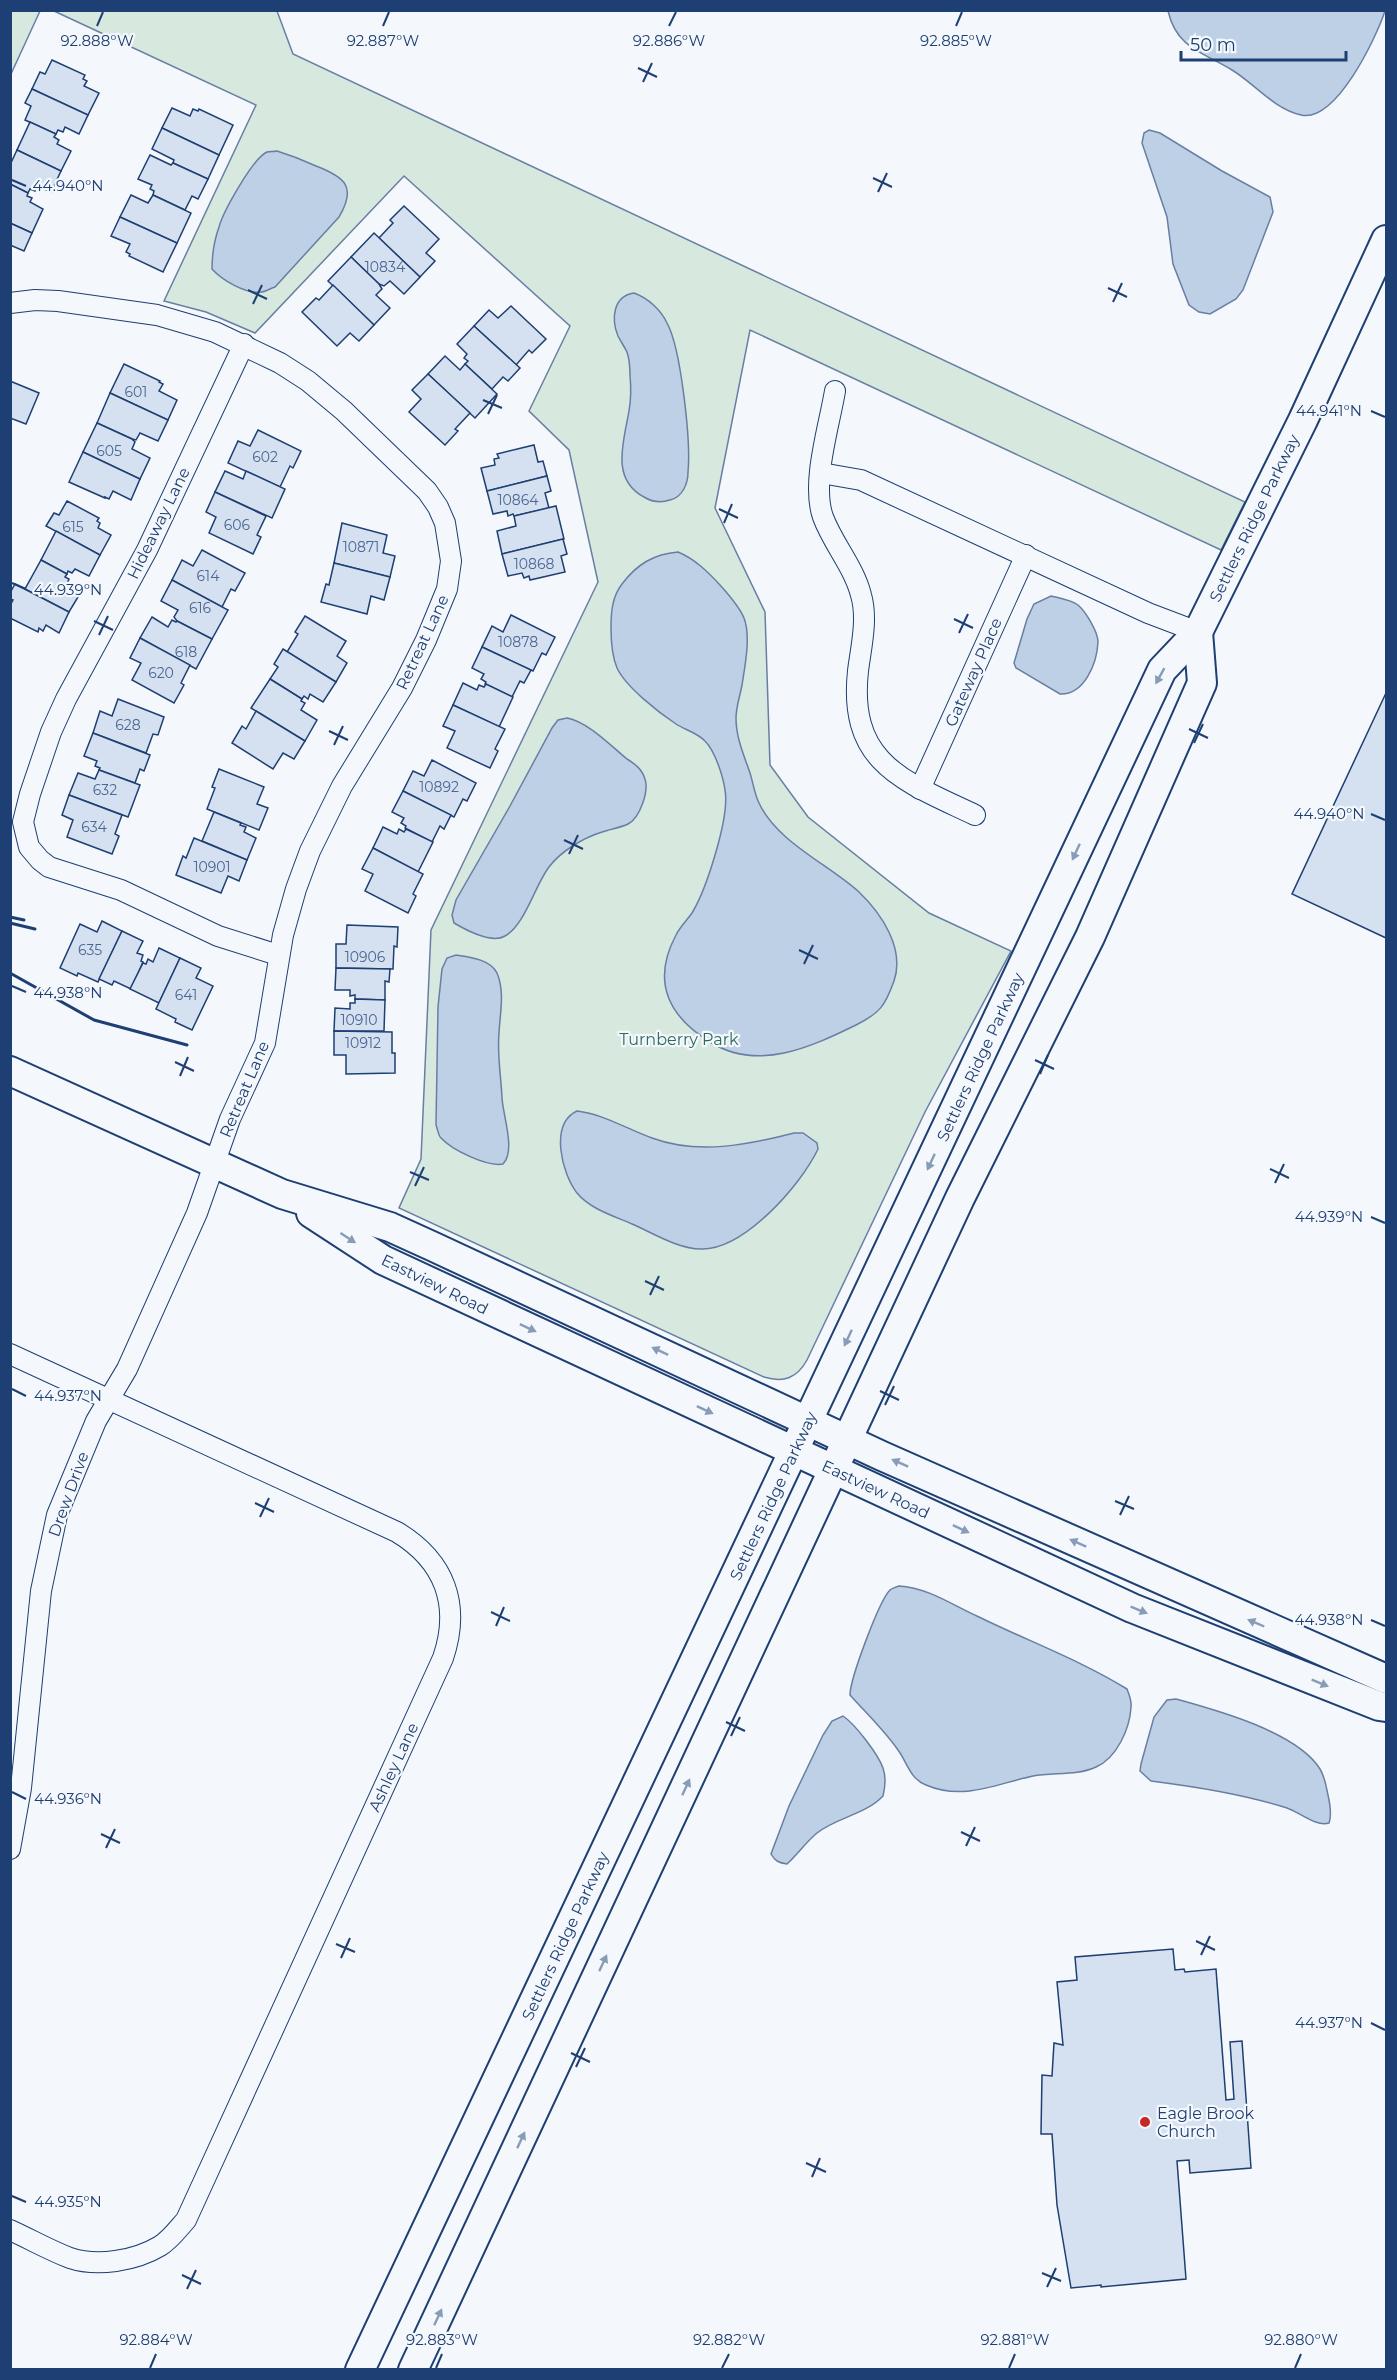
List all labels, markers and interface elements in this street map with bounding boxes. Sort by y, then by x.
scale bar [1181,24,1346,62]
text: 92.888°W [60,31,134,50]
text: 92.887°W [347,31,420,50]
text: 92.886°W [633,31,706,50]
text: 92.885°W [920,31,992,50]
text: 50 m [1190,34,1236,56]
text: 44.940°N [33,176,103,195]
house number: 10834 [365,258,406,276]
house number: 601 [125,383,147,401]
text: 44.941°N [1296,401,1362,420]
street label: Settlers Ridge Parkway [1206,431,1303,605]
house number: 605 [96,442,122,460]
house number: 602 [252,448,278,466]
street label: Hideaway Lane [123,464,194,582]
house number: 10864 [497,491,539,509]
house number: 606 [224,516,251,534]
house number: 615 [62,518,84,536]
house number: 10871 [343,538,379,556]
house number: 10868 [514,555,554,573]
house number: 614 [197,567,220,585]
text: 44.939°N [34,580,102,599]
street label: Retreat Lane [392,592,453,693]
house number: 616 [189,599,212,617]
street label: Gateway Place [941,615,1006,730]
house number: 10878 [498,633,538,651]
house number: 618 [175,643,197,661]
house number: 620 [148,664,174,682]
one-way arrow [1154,668,1165,684]
house number: 628 [115,716,141,734]
house number: 10892 [419,778,459,796]
house number: 632 [93,781,117,799]
text: 44.940°N [1294,804,1364,823]
house number: 634 [81,818,108,836]
one-way arrow [1071,843,1081,861]
house number: 10901 [193,858,231,876]
house number: 635 [78,941,102,959]
house number: 10906 [345,948,386,966]
street label: Settlers Ridge Parkway [933,970,1028,1145]
text: 44.938°N [34,983,102,1002]
house number: 641 [175,986,197,1004]
house number: 10910 [340,1011,378,1029]
park label: Turnberry Park [619,1030,739,1049]
house number: 10912 [345,1034,381,1052]
street label: Retreat Lane [216,1038,273,1140]
one-way arrow [927,1153,936,1170]
text: 44.939°N [1295,1207,1363,1226]
one-way arrow [340,1232,357,1243]
street label: Eastview Road [378,1250,491,1319]
one-way arrow [520,1323,537,1332]
one-way arrow [843,1329,852,1346]
one-way arrow [652,1347,669,1356]
text: 44.937°N [34,1386,102,1405]
one-way arrow [697,1405,714,1414]
street label: Settlers Ridge Parkway [726,1409,821,1584]
street label: Drew Drive [44,1449,93,1539]
street label: Eastview Road [819,1456,933,1523]
one-way arrow [891,1459,908,1468]
one-way arrow [953,1525,970,1534]
one-way arrow [1068,1538,1086,1548]
one-way arrow [1130,1605,1148,1615]
text: 44.938°N [1295,1610,1363,1629]
one-way arrow [1247,1618,1264,1627]
one-way arrow [1311,1678,1329,1688]
street label: Ashley Lane [365,1720,422,1815]
one-way arrow [681,1778,690,1795]
text: 44.936°N [34,1789,102,1808]
street label: Settlers Ridge Parkway [518,1849,613,2024]
one-way arrow [599,1955,608,1972]
text: 44.937°N [1295,2013,1363,2032]
place label: Eagle Brook Church [1157,2104,1254,2141]
marker: Eagle Brook Church [1138,2115,1152,2129]
one-way arrow [516,2131,525,2148]
text: 44.935°N [34,2192,102,2211]
one-way arrow [434,2308,443,2325]
text: 92.884°W [119,2330,193,2349]
text: 92.883°W [406,2330,478,2349]
text: 92.882°W [693,2330,765,2349]
text: 92.881°W [980,2330,1050,2349]
text: 92.880°W [1264,2330,1338,2349]

